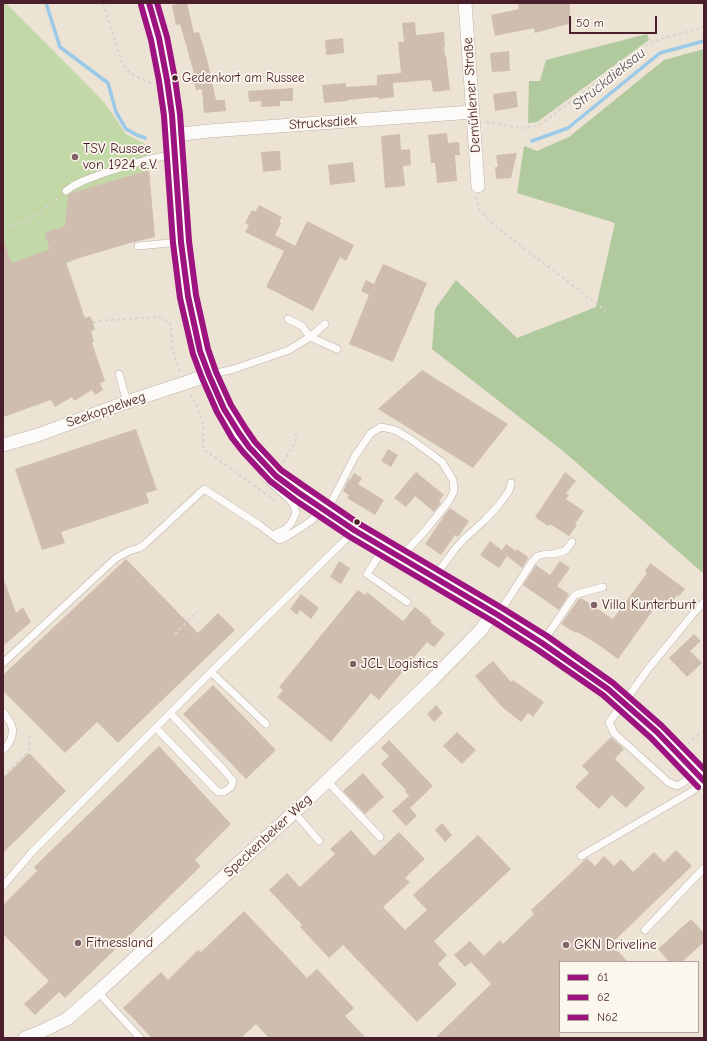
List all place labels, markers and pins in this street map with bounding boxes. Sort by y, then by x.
place label: Gedenkort am Russee [182,70,305,86]
marker: Gedenkort am Russee [170,73,180,83]
place label: TSV Russee von 1924 e.V. [83,141,157,174]
marker: TSV Russee von 1924 e.V. [70,152,80,162]
unlabelled marker [352,517,362,527]
place label: Villa Kunterbunt [602,597,696,613]
marker: Villa Kunterbunt [589,600,599,610]
place label: JCL Logistics [361,656,438,672]
marker: JCL Logistics [348,659,358,669]
place label: Fitnessland [86,935,153,951]
place label: GKN Driveline [574,937,657,953]
marker: Fitnessland [73,938,83,948]
marker: GKN Driveline [561,940,571,950]

